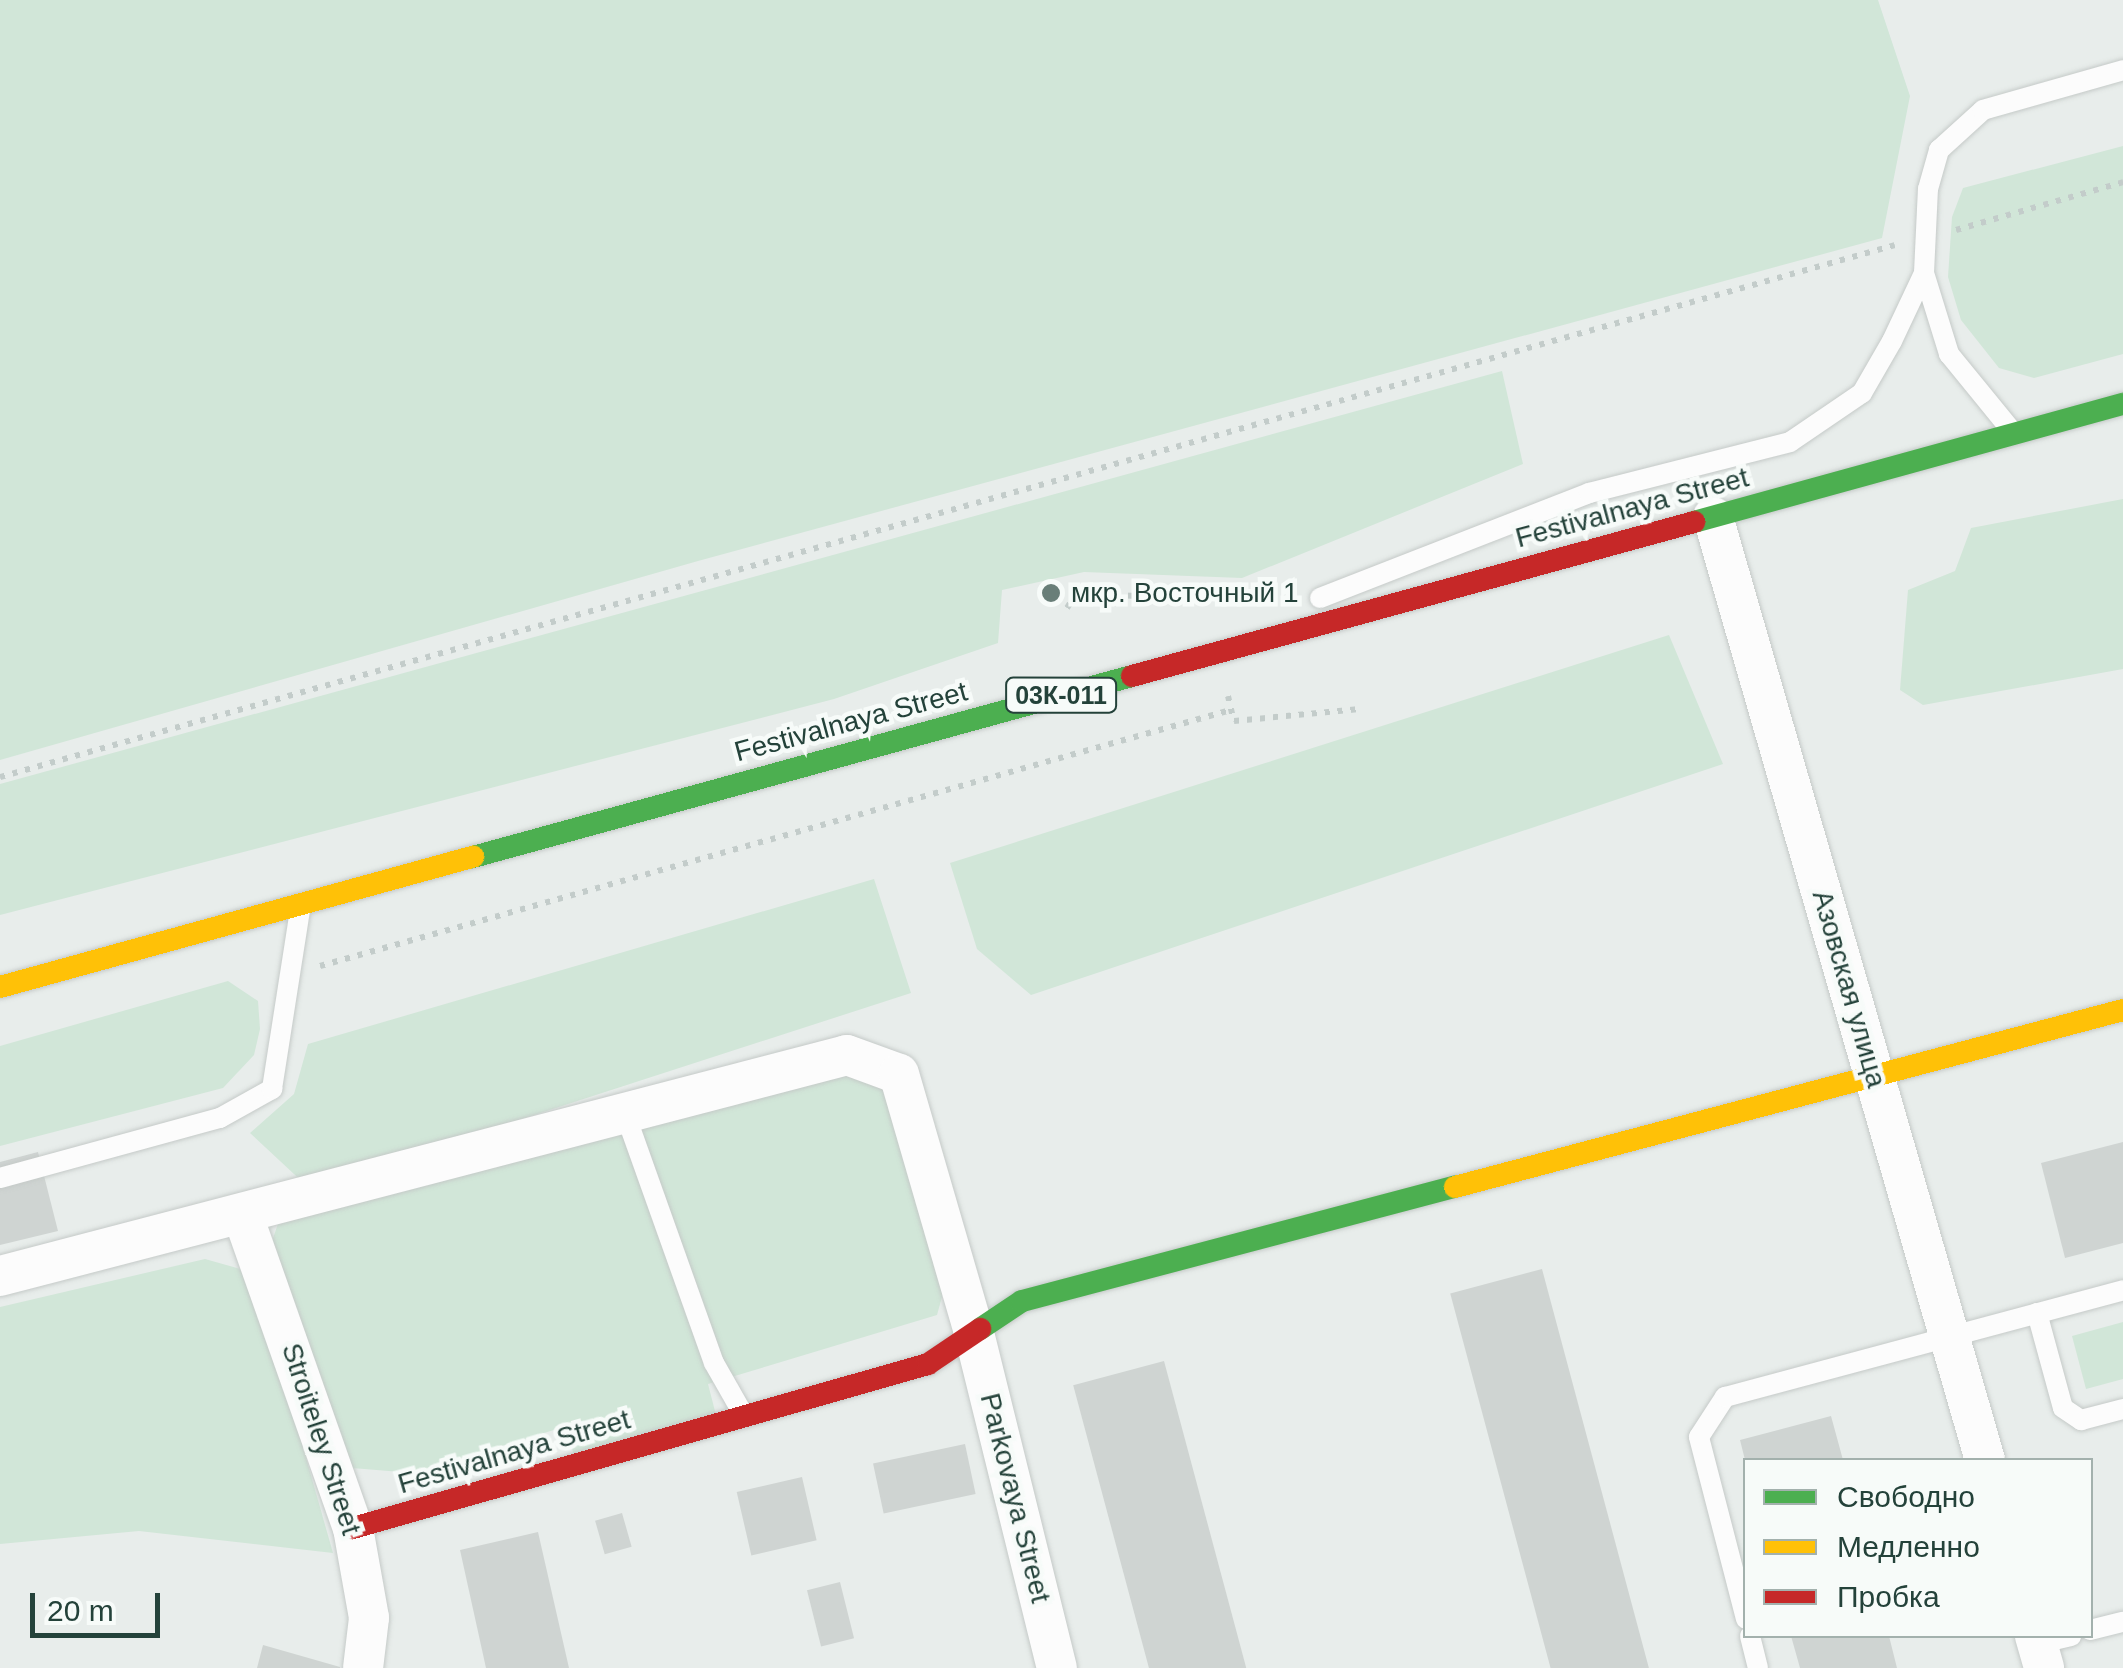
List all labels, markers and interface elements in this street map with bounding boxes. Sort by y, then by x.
street label: Festivalnaya Street [1512,461,1752,555]
place label: мкр. Восточный 1 [1071,576,1299,610]
marker: мкр. Восточный 1 [1040,582,1062,604]
street label: Festivalnaya Street [731,675,971,769]
road number: 03К-011 [1004,675,1118,715]
street label: Азовская улица [1805,886,1893,1092]
street label: Stroiteley Street [274,1339,368,1539]
street label: Parkovaya Street [973,1390,1057,1606]
street label: Festivalnaya Street [394,1403,634,1501]
legend [1743,1458,2093,1638]
text: Свободно [1837,1480,1975,1513]
text: Медленно [1837,1530,1980,1563]
scale bar [35,1573,165,1635]
text: Пробка [1837,1580,1940,1613]
text: 20 m [47,1594,114,1627]

